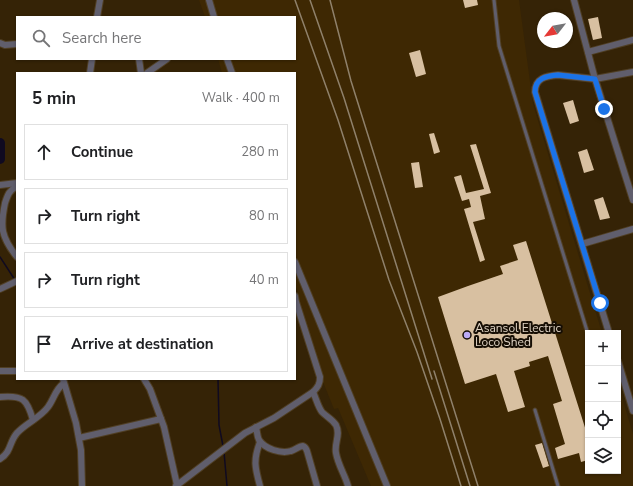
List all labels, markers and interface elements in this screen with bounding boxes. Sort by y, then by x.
north arrow [537,12,573,48]
search box [16,16,296,60]
icon: search [30,27,52,49]
text: Search here [62,28,142,48]
text: 5 min [32,87,76,110]
text: Walk · 400 m [202,89,280,107]
route end [595,100,613,118]
icon: ahead [33,141,55,163]
text: Continue [71,142,133,162]
text: 280 m [241,143,279,161]
icon: right [33,205,55,227]
text: Turn right [71,206,140,226]
text: 80 m [249,207,279,225]
icon: right [33,269,55,291]
text: Turn right [71,270,140,290]
text: 40 m [249,271,279,289]
route start [591,294,609,312]
place label: Asansol Electric Loco Shed [475,320,561,350]
marker: Asansol Electric Loco Shed [462,330,472,340]
map controls [585,330,621,474]
button: + [585,330,621,366]
icon: arrive [33,333,55,355]
text: Arrive at destination [71,334,214,354]
button: − [585,366,621,402]
button: locate [585,402,621,438]
button: layers [585,438,621,474]

